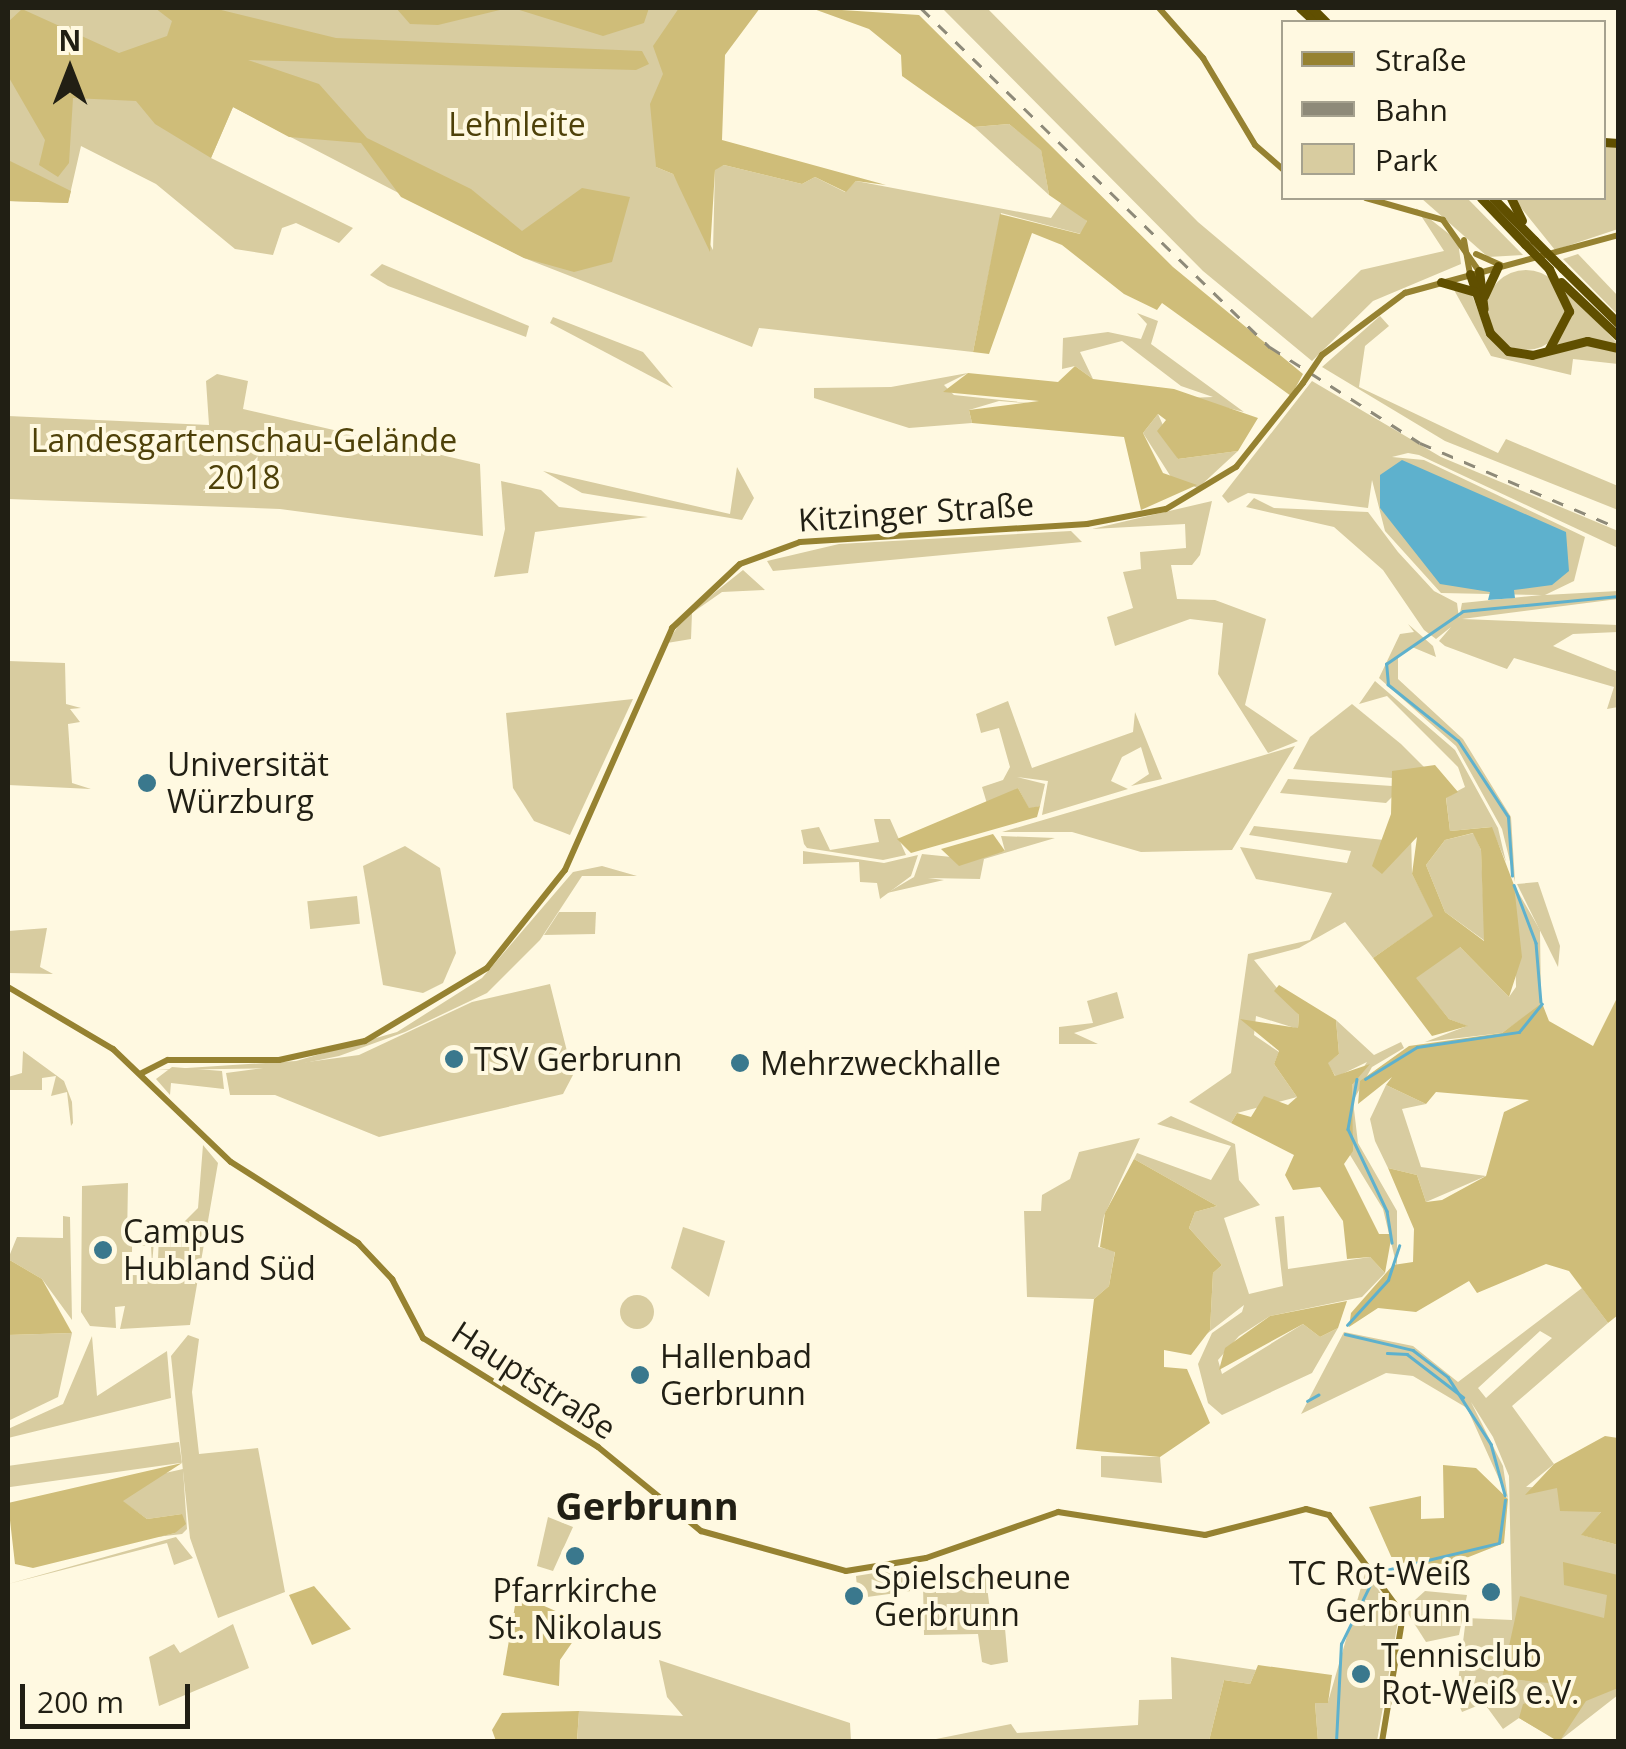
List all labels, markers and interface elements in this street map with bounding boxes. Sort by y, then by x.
north arrow [20,20,120,120]
legend [1281,20,1606,200]
text: N [59,21,81,59]
text: Straße [1375,39,1467,80]
text: Bahn [1375,89,1448,130]
park label: Lehnleite [448,105,586,143]
text: Park [1375,139,1438,180]
park label: Landesgartenschau-Gelände 2018 [31,422,457,497]
street label: Kitzinger Straße [797,485,1035,539]
place label: Universität Würzburg [167,746,329,821]
marker: Universität Würzburg [136,772,158,794]
place label: TSV Gerbrunn [474,1040,682,1078]
place label: Mehrzweckhalle [760,1044,1001,1082]
marker: TSV Gerbrunn [443,1048,465,1070]
marker: Mehrzweckhalle [729,1052,751,1074]
place label: Campus Hubland Süd [123,1213,316,1288]
marker: Campus Hubland Süd [92,1239,114,1261]
street label: Hauptstraße [445,1313,623,1447]
place label: Hallenbad Gerbrunn [660,1338,812,1413]
marker: Hallenbad Gerbrunn [629,1364,651,1386]
district label: Gerbrunn [555,1483,739,1529]
marker: Pfarrkirche St. Nikolaus [564,1545,586,1567]
place label: TC Rot-Weiß Gerbrunn [1289,1555,1471,1630]
place label: Spielscheune Gerbrunn [874,1559,1071,1634]
place label: Pfarrkirche St. Nikolaus [488,1572,662,1647]
marker: TC Rot-Weiß Gerbrunn [1480,1581,1502,1603]
marker: Spielscheune Gerbrunn [843,1585,865,1607]
place label: Tennisclub Rot-Weiß e.V. [1381,1637,1579,1712]
marker: Tennisclub Rot-Weiß e.V. [1350,1663,1372,1685]
scale bar [25,1664,195,1726]
text: 200 m [37,1681,124,1722]

